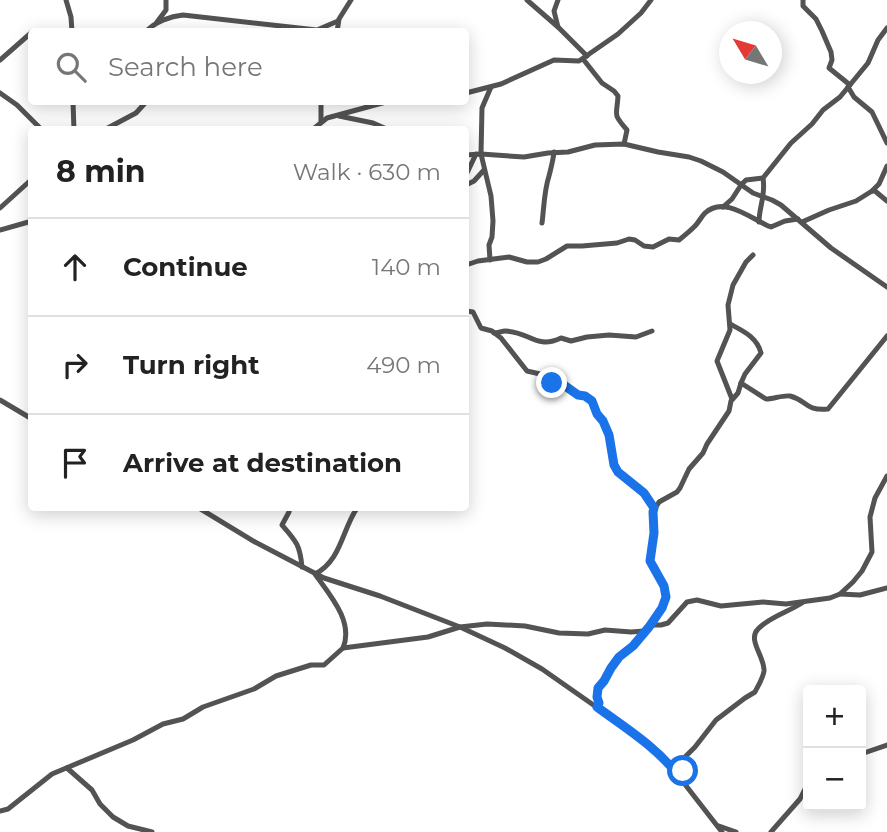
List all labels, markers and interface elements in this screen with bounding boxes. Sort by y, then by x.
north arrow [719,21,782,84]
search box [28,28,469,105]
icon: search [52,48,90,86]
text: Search here [108,51,263,83]
text: 8 min [56,153,146,190]
text: Walk · 630 m [293,158,441,186]
icon: ahead [56,248,94,286]
text: Continue [123,251,248,283]
text: 140 m [372,253,441,281]
icon: right [56,346,94,384]
text: Turn right [123,349,259,381]
text: 490 m [366,351,441,379]
route end [536,367,567,398]
icon: arrive [56,444,94,482]
text: Arrive at destination [123,447,402,479]
map controls [803,685,866,811]
button: + [803,685,866,748]
button: − [803,748,866,811]
route start [667,755,698,786]

